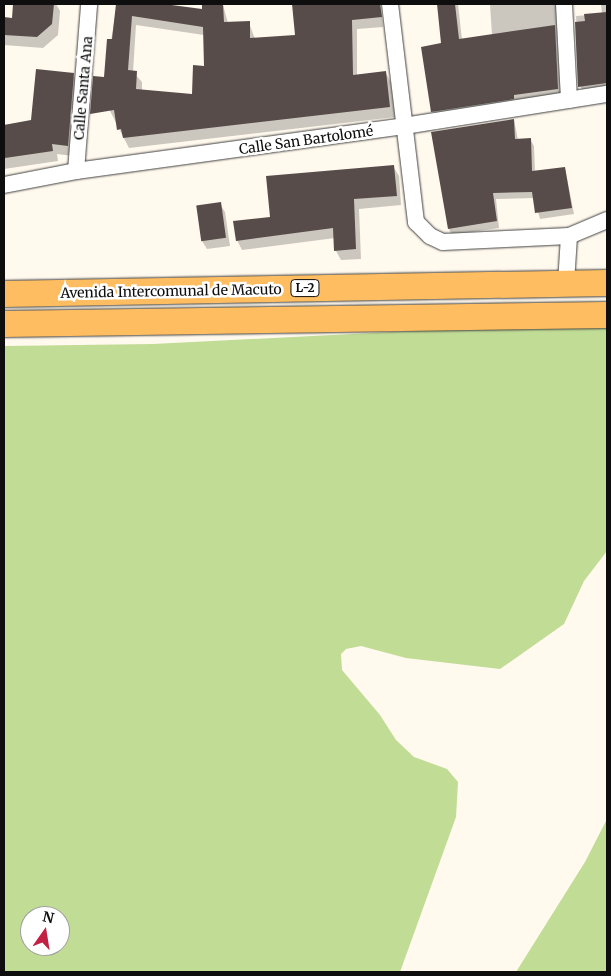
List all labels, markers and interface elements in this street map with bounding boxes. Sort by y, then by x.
street label: Calle Santa Ana [70,35,96,141]
street label: Calle San Bartolomé [238,122,374,158]
road number: L-2 [290,278,320,298]
street label: Avenida Intercomunal de Macuto [60,281,282,301]
north arrow [20,906,70,956]
text: N [41,907,56,927]

